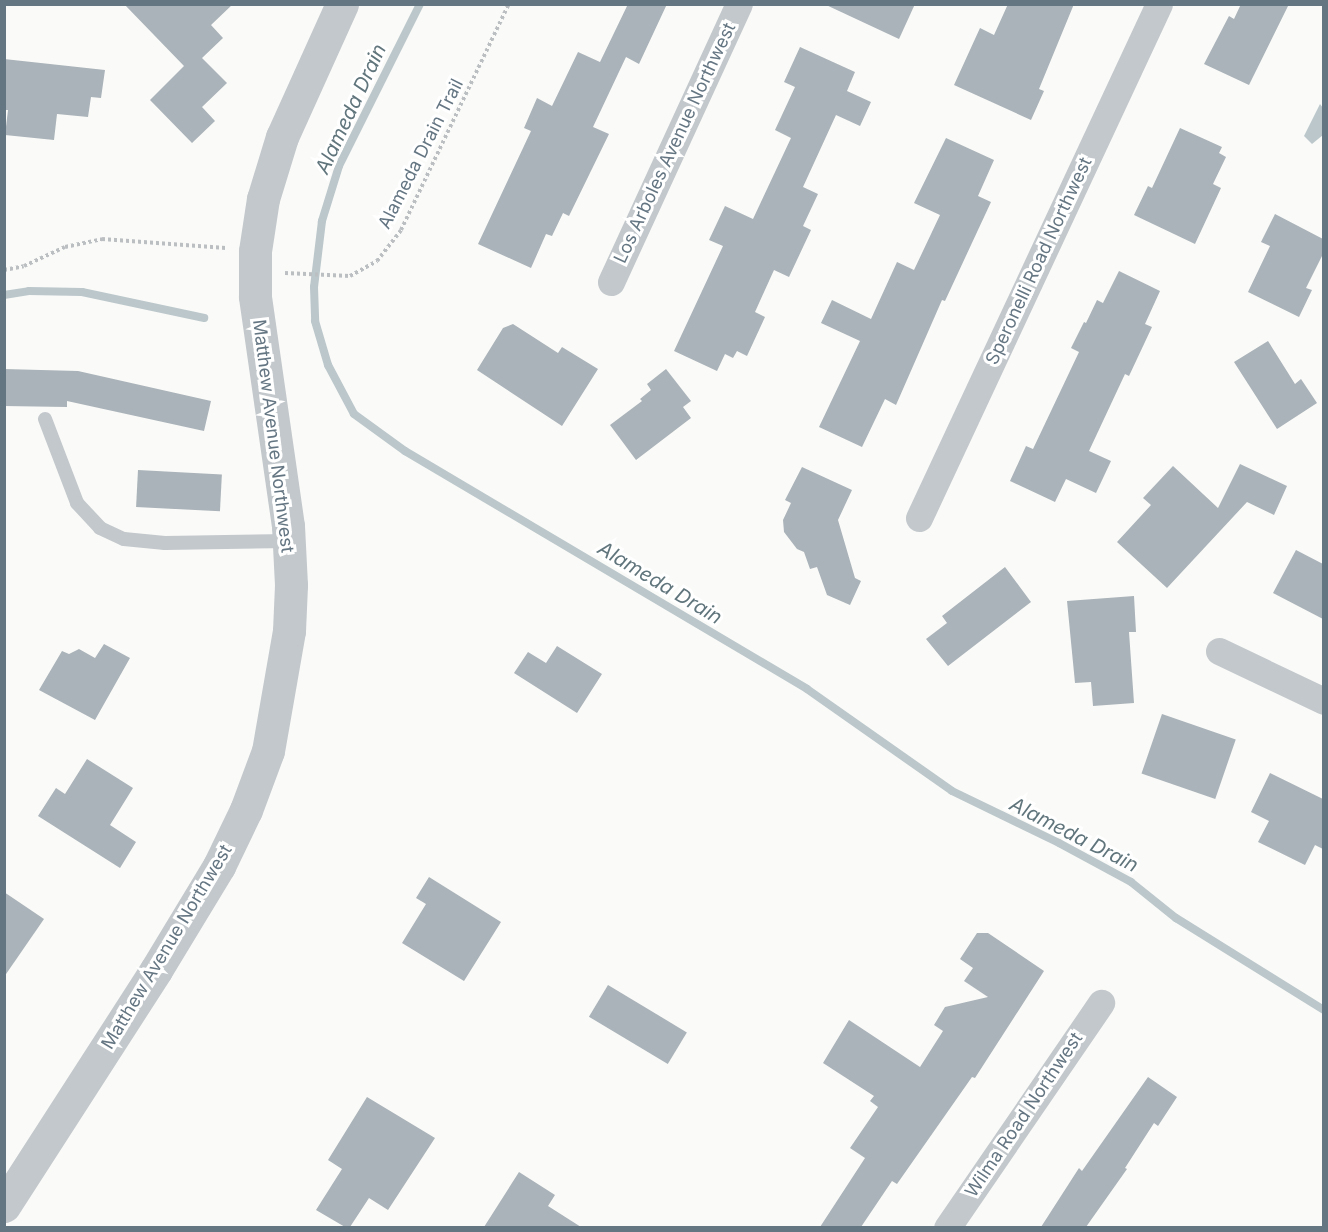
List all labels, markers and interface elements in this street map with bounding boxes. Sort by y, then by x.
street label: Los Arboles Avenue Northwest [610,19,740,267]
water label: Alameda Drain [310,40,392,178]
street label: Alameda Drain Trail [374,75,468,233]
street label: Speronelli Road Northwest [981,154,1097,368]
street label: Matthew Avenue Northwest [248,318,298,554]
water label: Alameda Drain [594,536,726,630]
water label: Alameda Drain [1006,792,1142,878]
street label: Matthew Avenue Northwest [97,841,237,1053]
street label: Wilma Road Northwest [961,1028,1087,1202]

